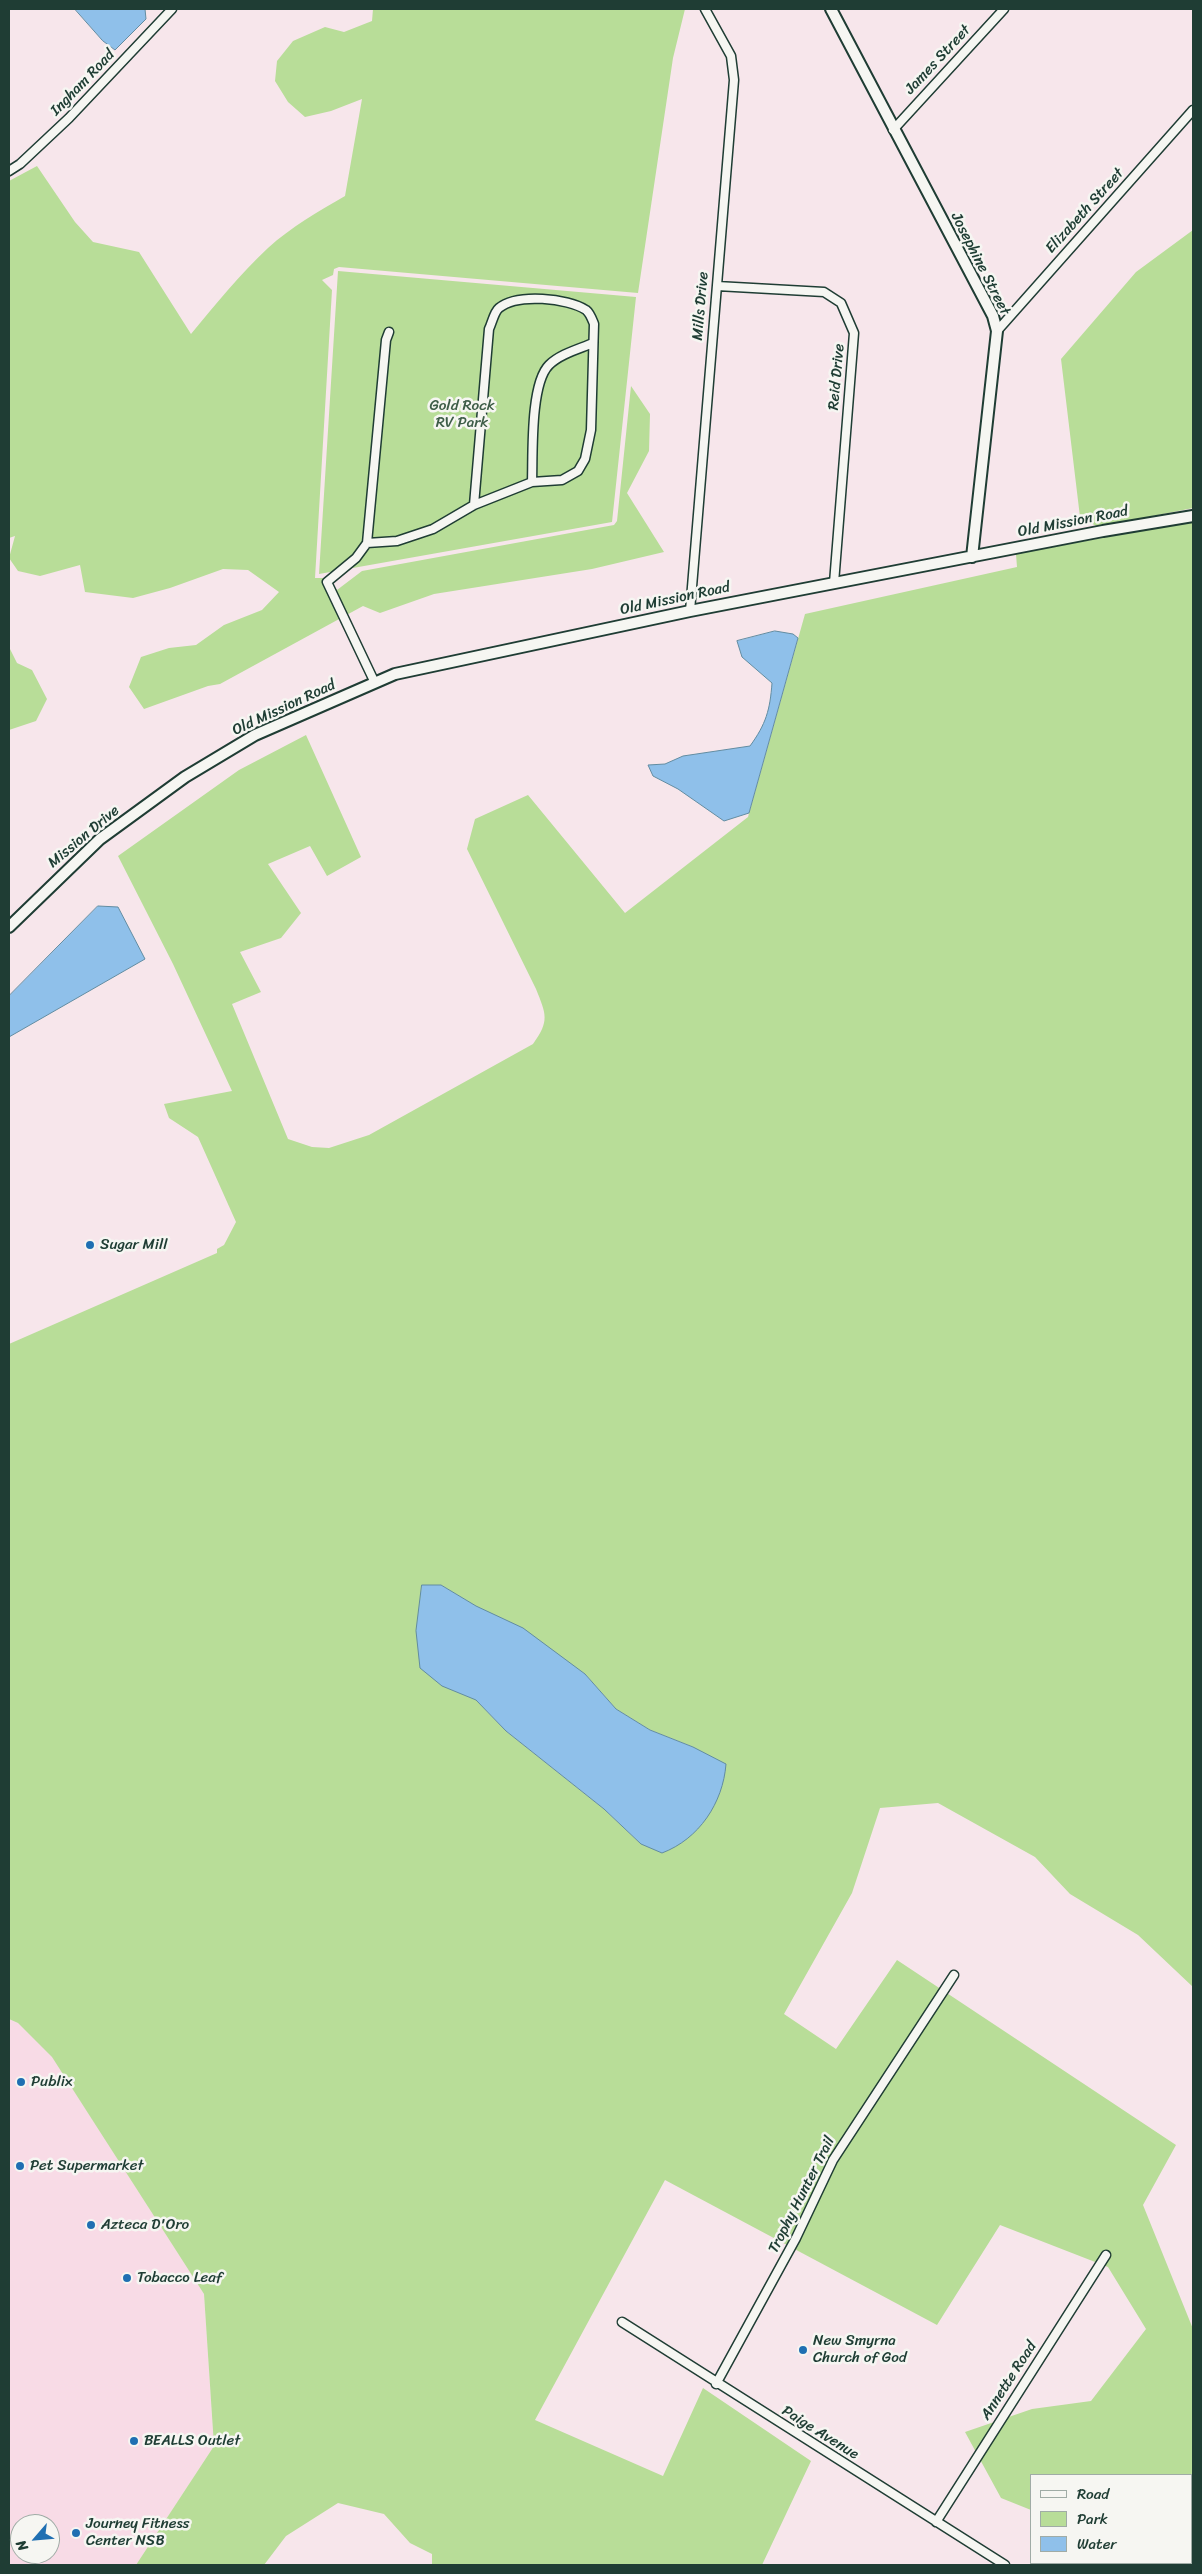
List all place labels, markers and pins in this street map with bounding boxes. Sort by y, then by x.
place label: Sugar Mill [100,1236,168,1254]
marker: Sugar Mill [84,1239,96,1251]
place label: Publix [31,2073,72,2091]
marker: Publix [15,2076,27,2088]
place label: Pet Supermarket [30,2157,143,2175]
marker: Pet Supermarket [14,2160,26,2172]
place label: Azteca D'Oro [101,2216,189,2234]
marker: Azteca D'Oro [85,2219,97,2231]
place label: Tobacco Leaf [137,2269,222,2287]
marker: Tobacco Leaf [121,2272,133,2284]
place label: New Smyrna Church of God [813,2332,907,2367]
marker: New Smyrna Church of God [797,2344,809,2356]
place label: BEALLS Outlet [144,2432,240,2450]
marker: BEALLS Outlet [128,2435,140,2447]
place label: Journey Fitness Center NSB [86,2515,189,2550]
marker: Journey Fitness Center NSB [70,2527,82,2539]

